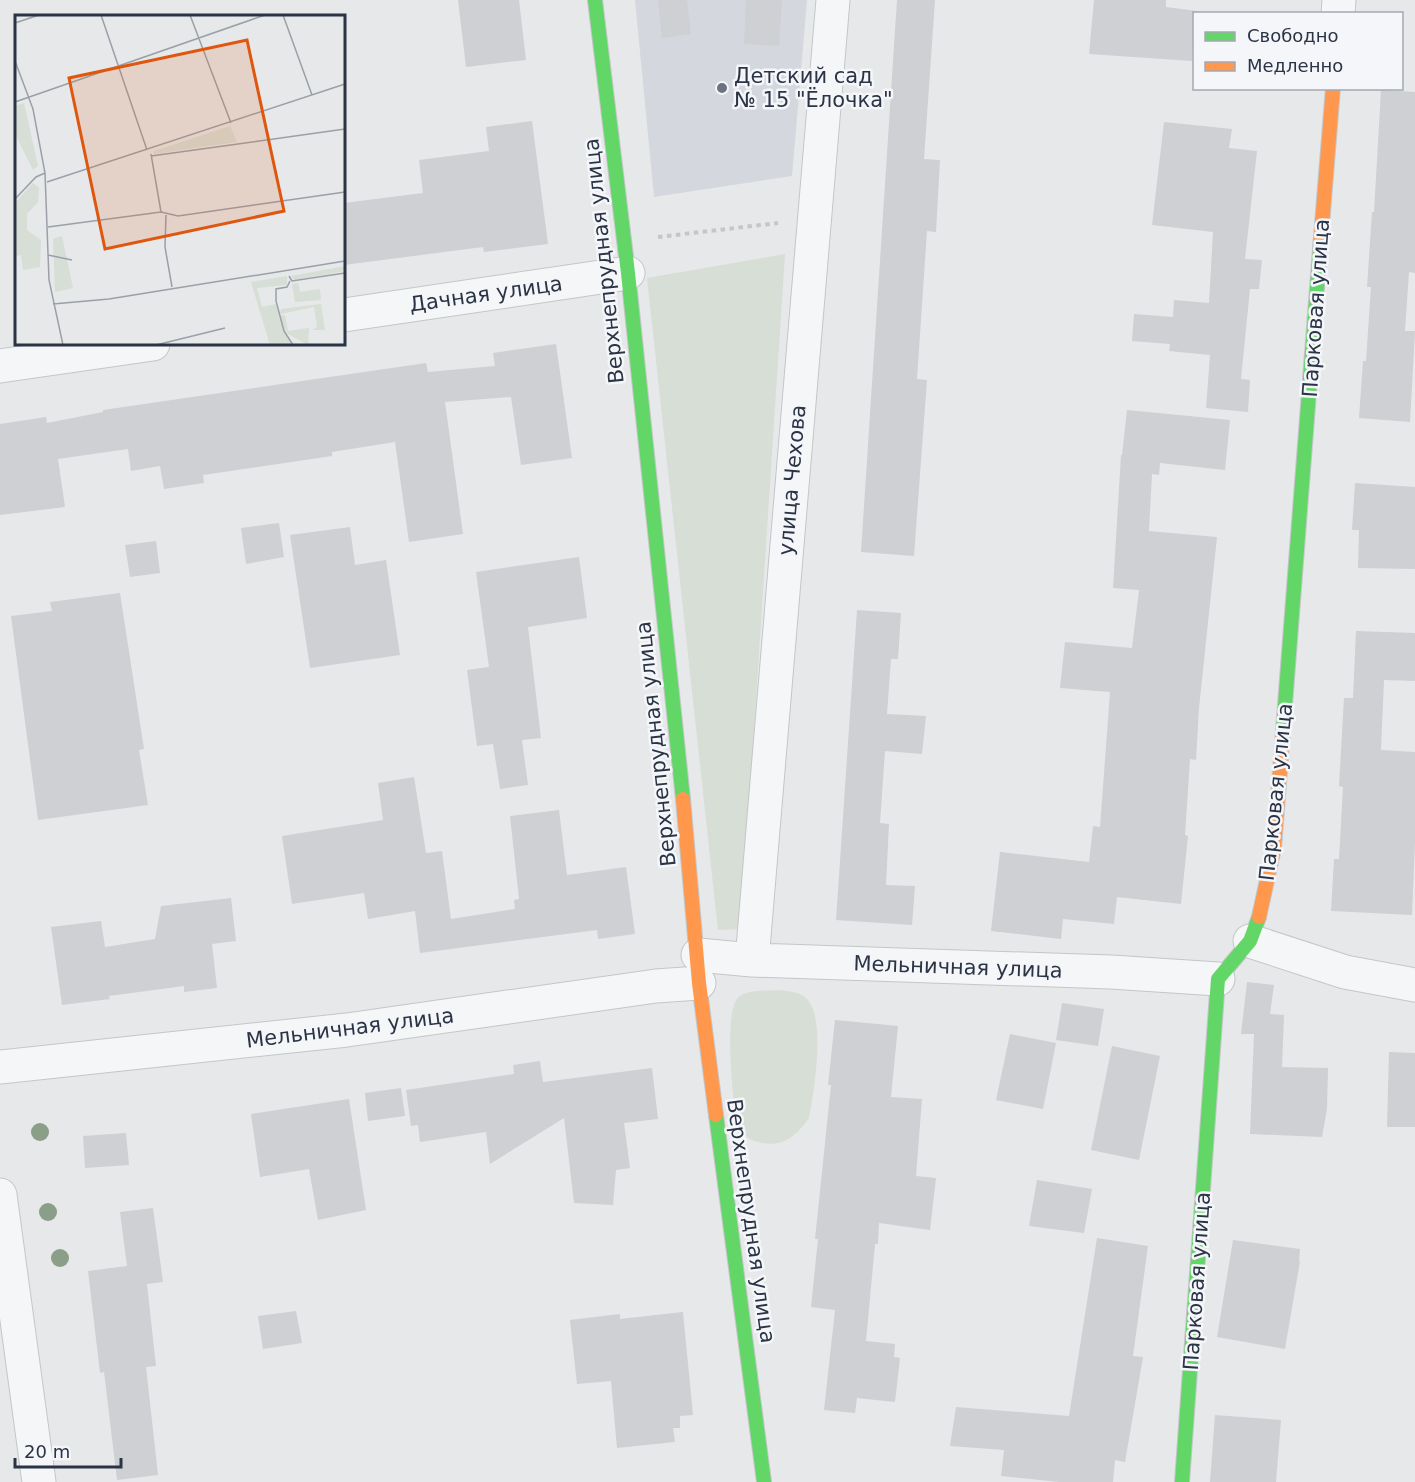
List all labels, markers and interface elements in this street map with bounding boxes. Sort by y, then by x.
legend [1193,12,1403,90]
inset map [15,15,345,345]
text: Свободно [1247,25,1339,46]
text: Медленно [1247,55,1343,76]
place label: Детский сад № 15 "Ёлочка" [734,64,893,112]
marker: Детский сад № 15 "Ёлочка" [715,81,729,95]
street label: Верхнепрудная улица [579,137,629,385]
street label: Парковая улица [1298,218,1334,398]
street label: Дачная улица [408,271,564,317]
street label: улица Чехова [773,404,811,556]
street label: Верхнепрудная улица [631,620,681,868]
street label: Парковая улица [1255,702,1297,882]
street label: Мельничная улица [853,951,1063,983]
street label: Мельничная улица [245,1003,455,1053]
street label: Верхнепрудная улица [722,1097,780,1345]
street label: Парковая улица [1179,1191,1215,1371]
scale bar [15,1431,122,1469]
text: 20 m [24,1441,70,1462]

